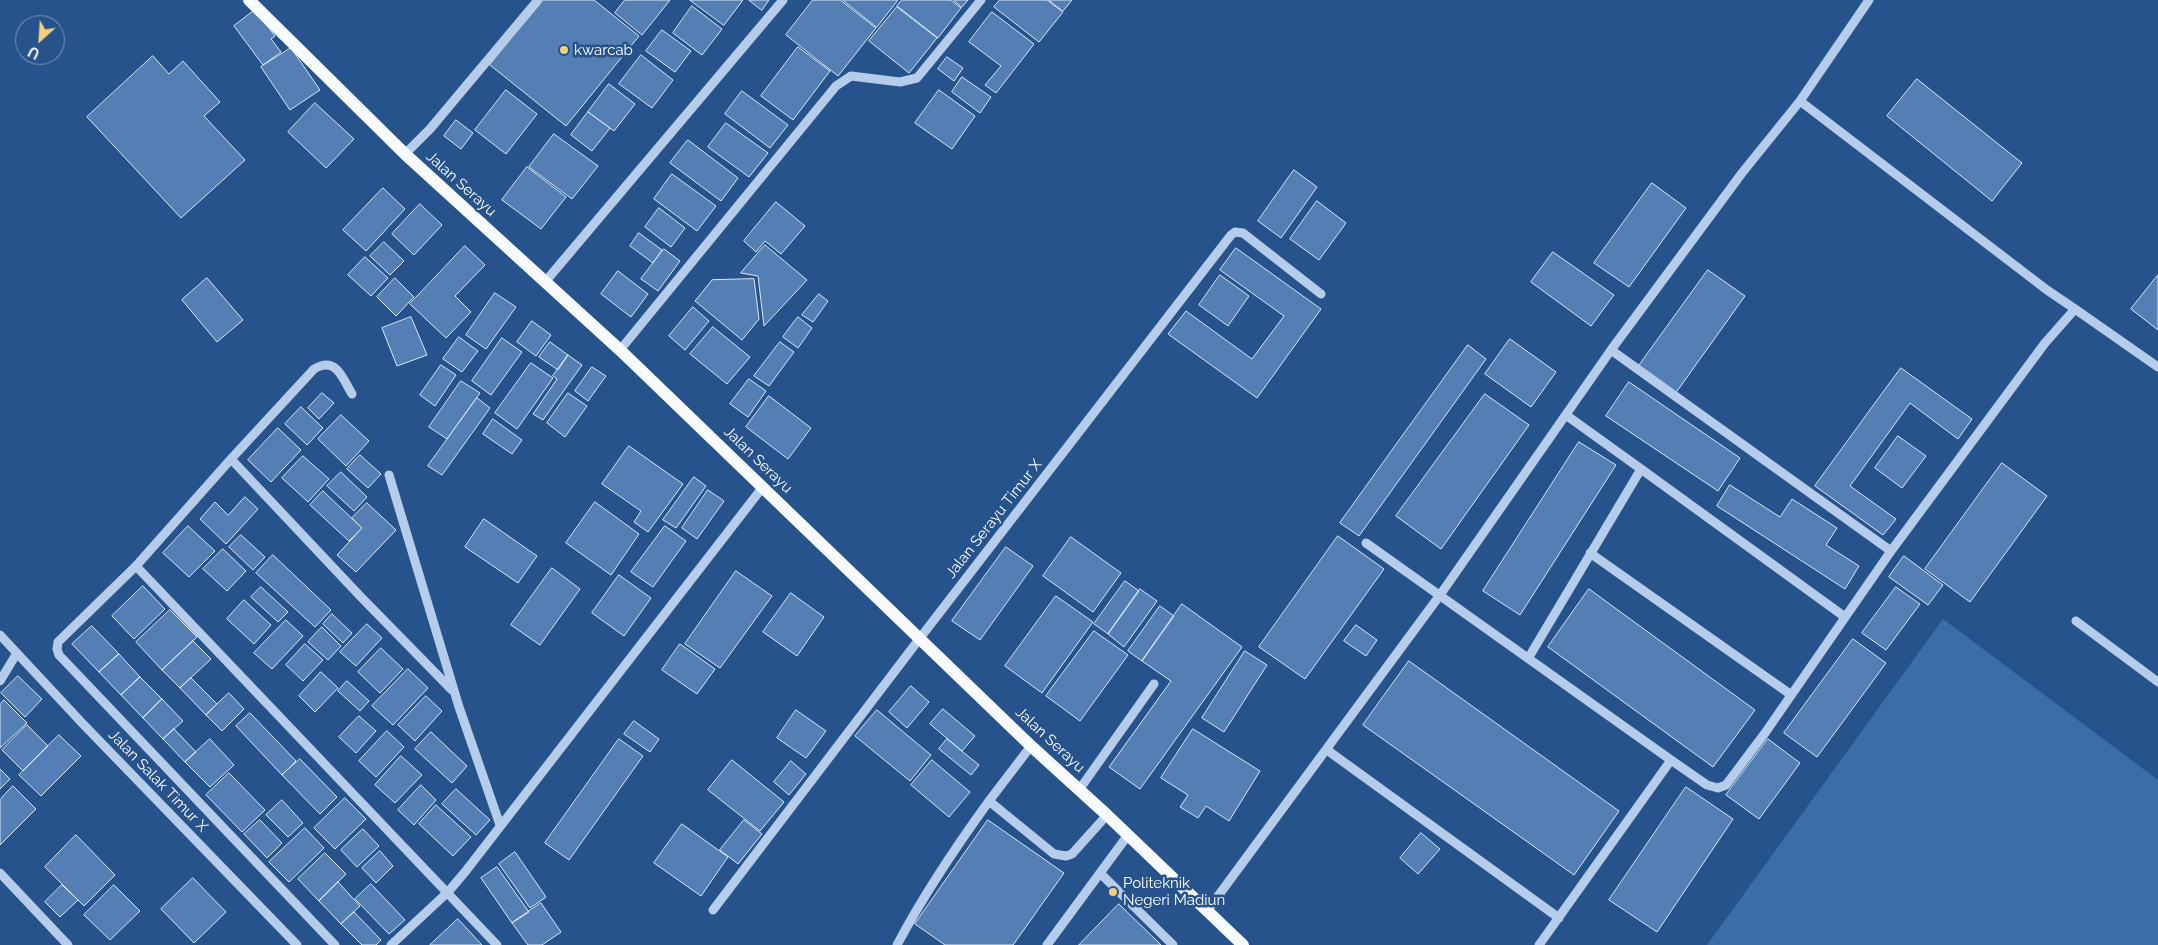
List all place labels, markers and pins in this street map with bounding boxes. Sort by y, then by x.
place label: kwarcab [574,41,633,59]
marker: kwarcab [558,44,570,56]
place label: Politeknik Negeri Madiun [1123,874,1225,909]
marker: Politeknik Negeri Madiun [1107,886,1119,898]

